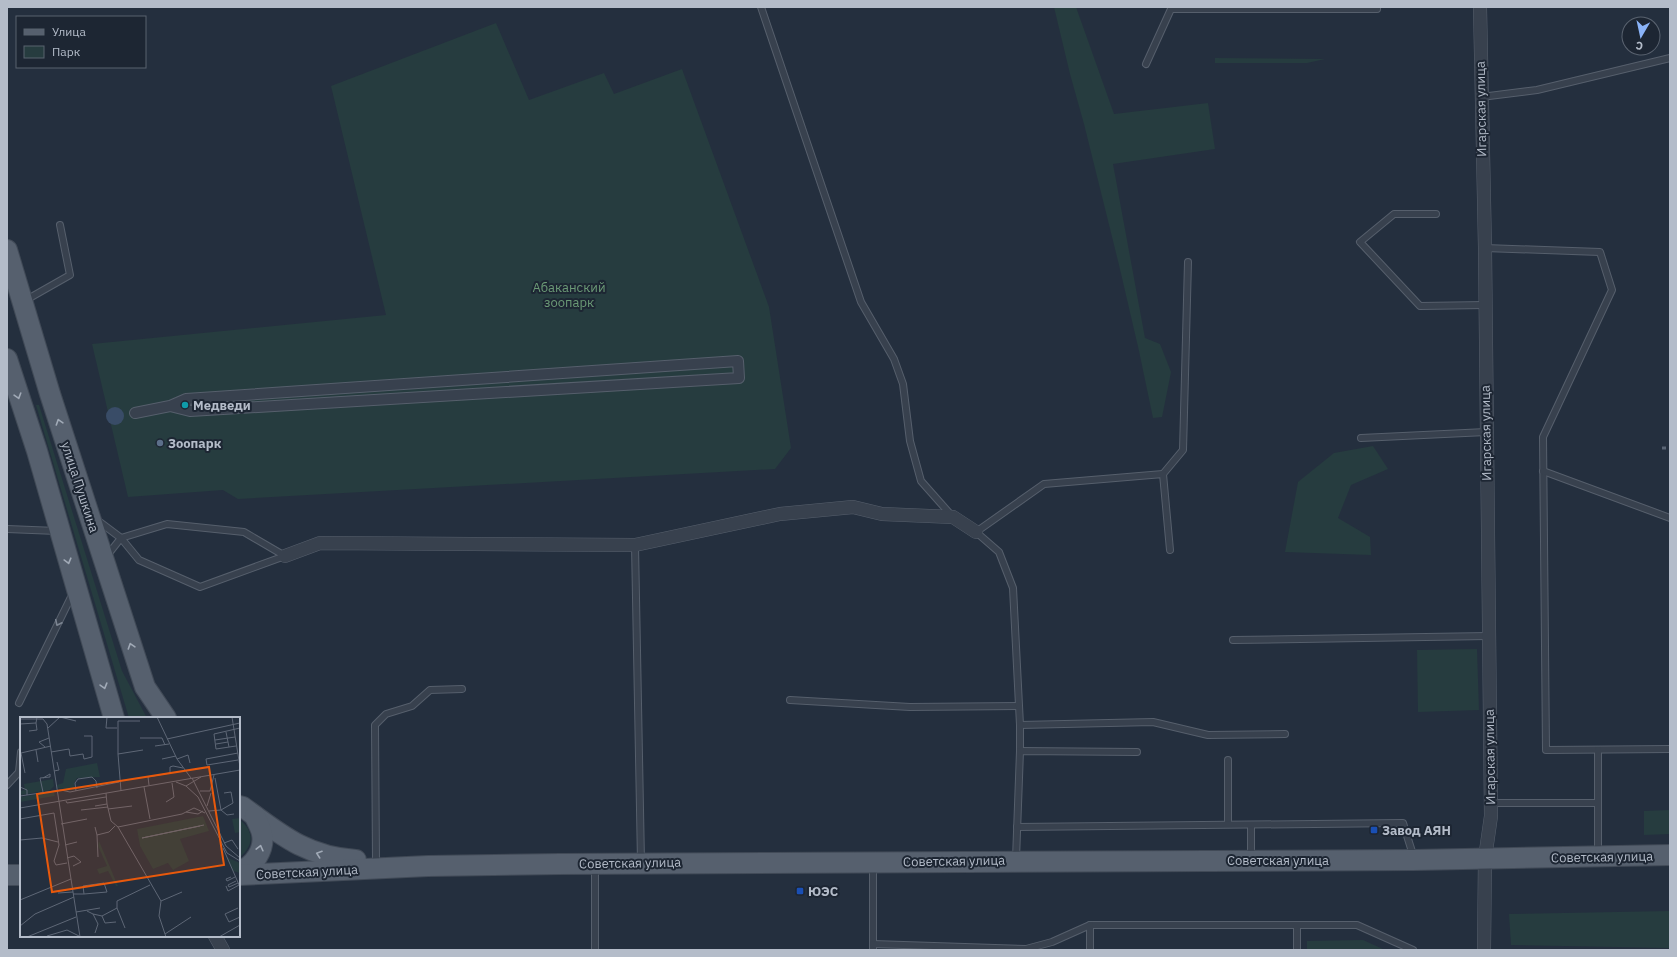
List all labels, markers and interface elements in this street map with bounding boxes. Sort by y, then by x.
legend [16,16,146,68]
north arrow [1621,16,1661,56]
text: Улица [52,24,86,39]
text: С [1635,38,1644,53]
text: Парк [52,44,81,59]
street label: Игарская улица [1472,61,1490,157]
park label: Абаканский зоопарк [532,279,606,311]
street label: Игарская улица [1477,385,1495,481]
one-way arrow [13,393,22,400]
place label: Медведи [193,397,251,414]
marker: Медведи [180,400,190,410]
one-way arrow [55,419,64,426]
place label: Зоопарк [168,435,222,452]
marker: Зоопарк [155,438,165,448]
street label: улица Пушкина [57,440,103,535]
one-way arrow [63,557,72,564]
one-way arrow [55,618,63,626]
one-way arrow [128,642,136,649]
one-way arrow [99,682,108,689]
street label: Игарская улица [1481,709,1499,805]
inset map [20,717,240,937]
place label: Завод АЯН [1382,822,1451,839]
marker: Завод АЯН [1369,825,1379,835]
one-way arrow [256,844,264,851]
street label: Советская улица [1551,848,1653,866]
one-way arrow [316,850,323,859]
street label: Советская улица [903,852,1005,870]
street label: Советская улица [1227,852,1329,869]
street label: Советская улица [579,854,681,872]
street label: Советская улица [256,861,358,883]
place label: ЮЭС [808,883,839,900]
marker: ЮЭС [795,886,805,896]

